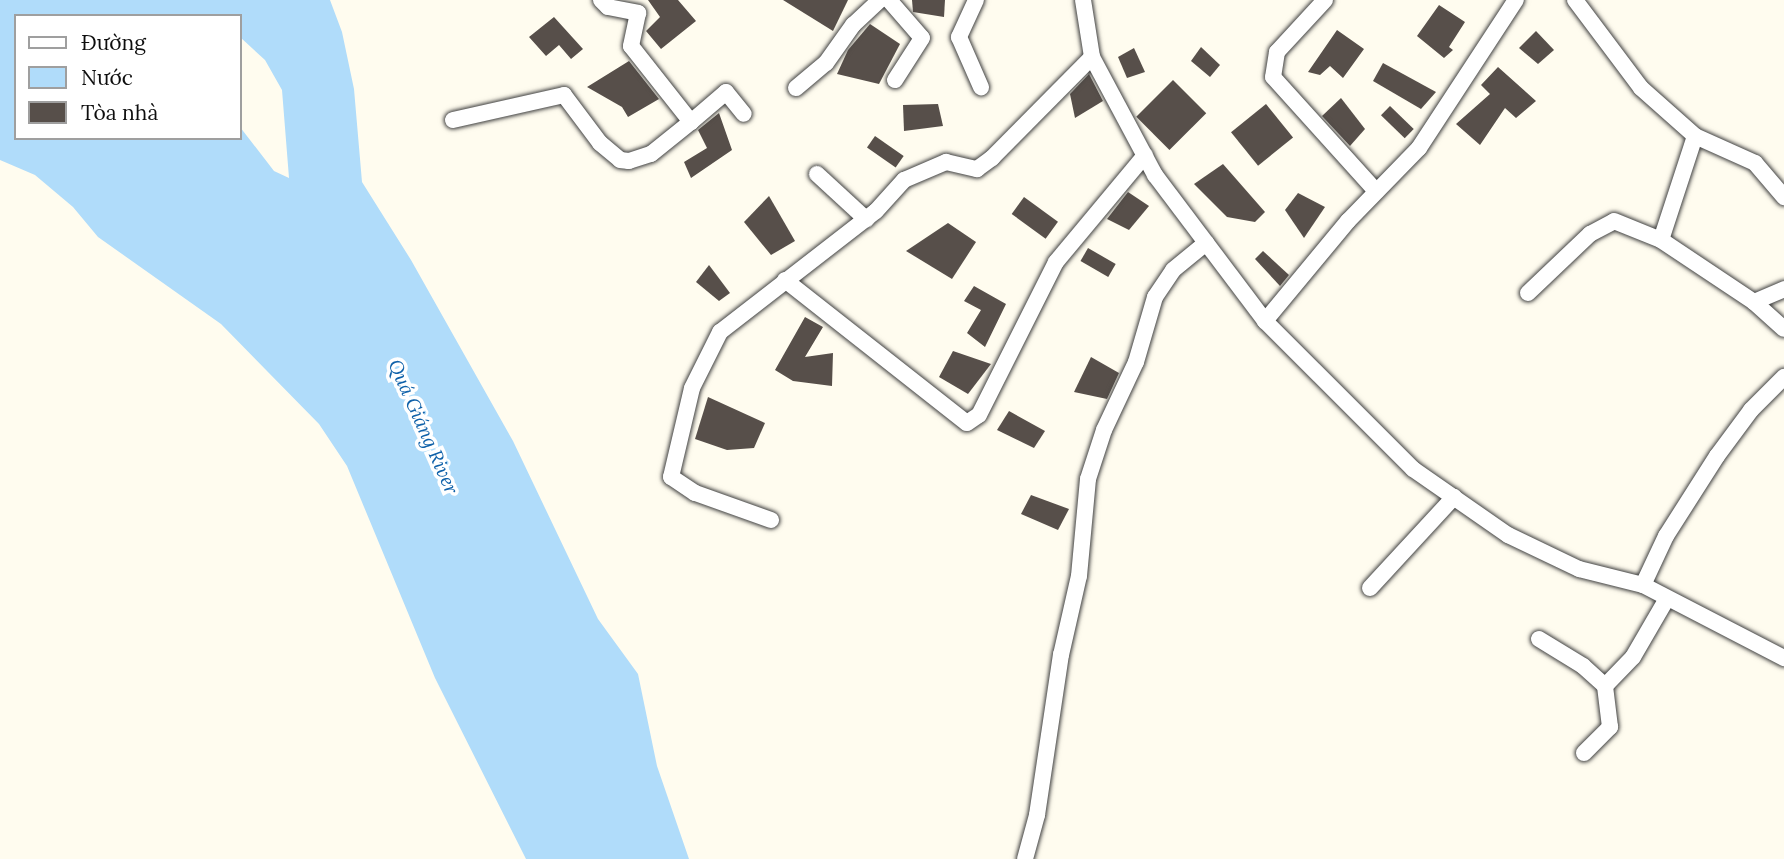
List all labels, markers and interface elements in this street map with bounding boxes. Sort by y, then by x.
legend [14,14,242,140]
text: Đường [81,29,146,56]
text: Nước [81,64,133,91]
text: Tòa nhà [81,99,158,126]
water label: Quá Giáng River [383,356,463,498]

